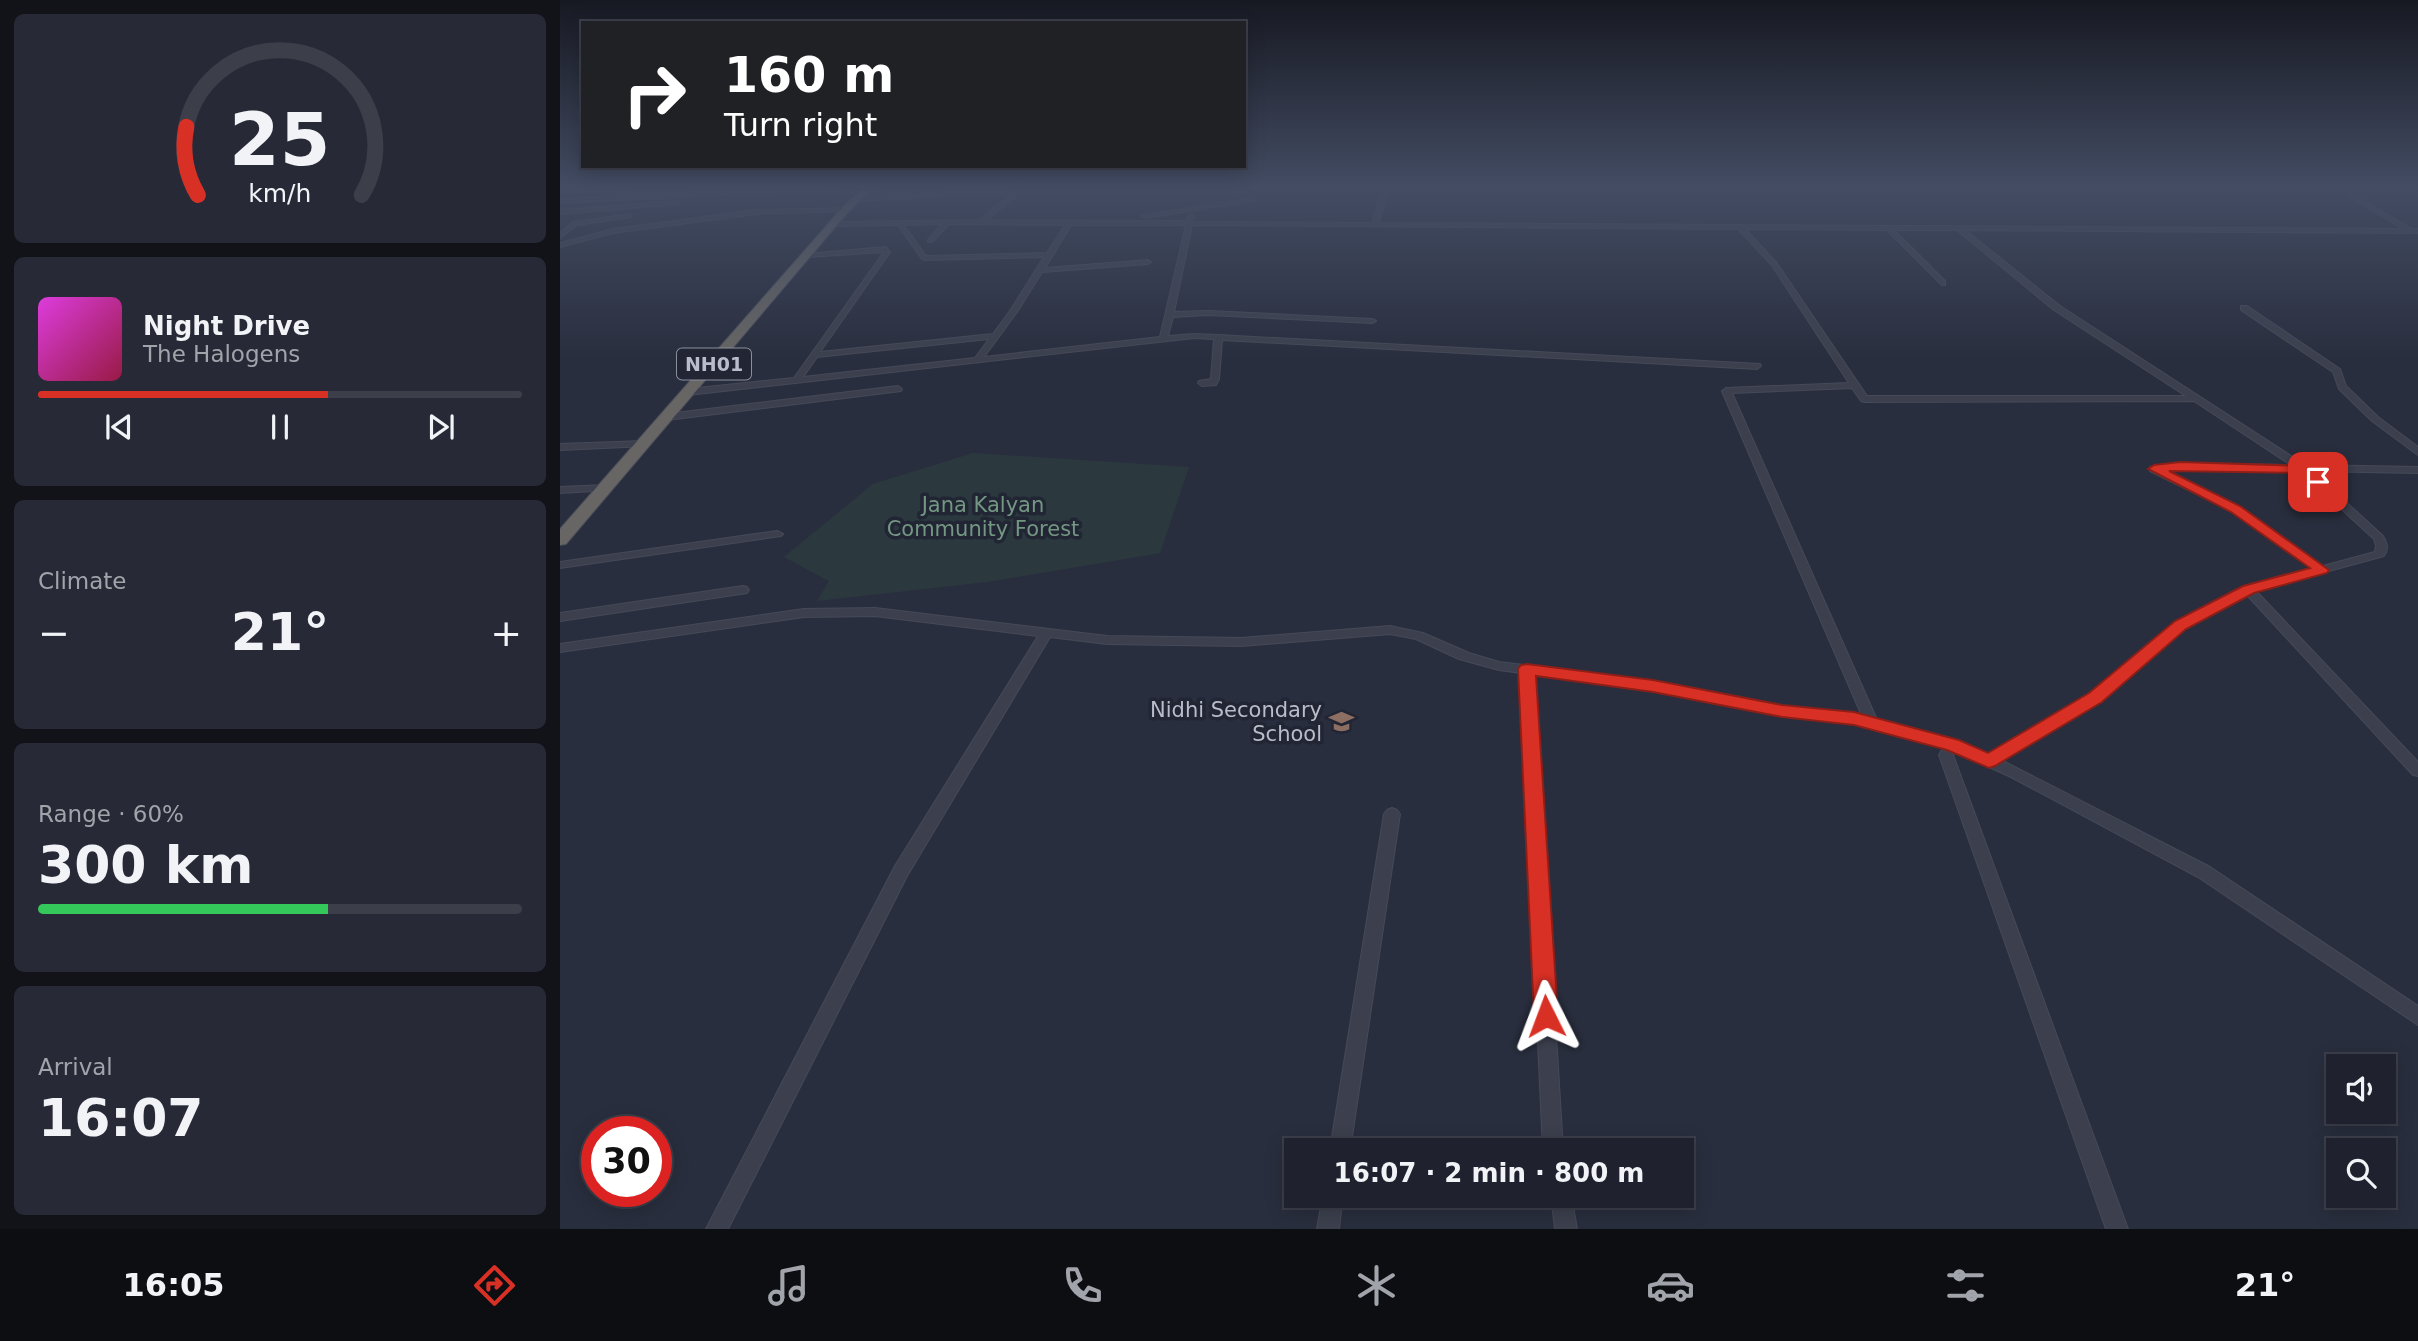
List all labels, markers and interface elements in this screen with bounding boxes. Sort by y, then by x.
text: 160 m [724,47,894,104]
icon: right [609,49,700,140]
text: 25 [229,97,331,182]
text: Turn right [724,106,877,144]
text: km/h [248,178,312,207]
text: Night Drive [143,311,310,341]
text: The Halogens [143,341,300,367]
road number: NH01 [677,348,751,380]
icon: previous [100,408,138,446]
icon: pause [261,408,299,446]
icon: next [422,408,460,446]
pin [2288,452,2348,512]
icon: arrive [2299,463,2337,501]
park label: Jana Kalyan Community Forest [887,493,1079,541]
text: Climate [38,568,127,594]
text: 21° [231,602,329,662]
text: − [38,611,70,655]
text: + [490,611,522,655]
place label: Nidhi Secondary School [1150,698,1322,746]
school or university icon: Nidhi Secondary School [1328,708,1356,736]
text: Range · 60% [38,801,184,827]
text: 300 km [38,835,253,895]
position arrow [1509,979,1583,1053]
text: Arrival [38,1054,113,1080]
map controls [2326,1054,2396,1208]
button: sound [2326,1054,2396,1124]
text: 16:07 [38,1088,204,1148]
speed limit sign: 30 [581,1116,672,1207]
button: search [2326,1138,2396,1208]
text: 16:07 · 2 min · 800 m [1334,1158,1644,1188]
icon: directions [470,1261,519,1310]
icon: music [764,1261,813,1310]
icon: phone [1058,1261,1107,1310]
icon: climate [1352,1261,1401,1310]
icon: car [1646,1261,1695,1310]
icon: filters [1941,1261,1990,1310]
text: 16:05 [123,1266,224,1304]
text: 21° [2235,1266,2295,1304]

